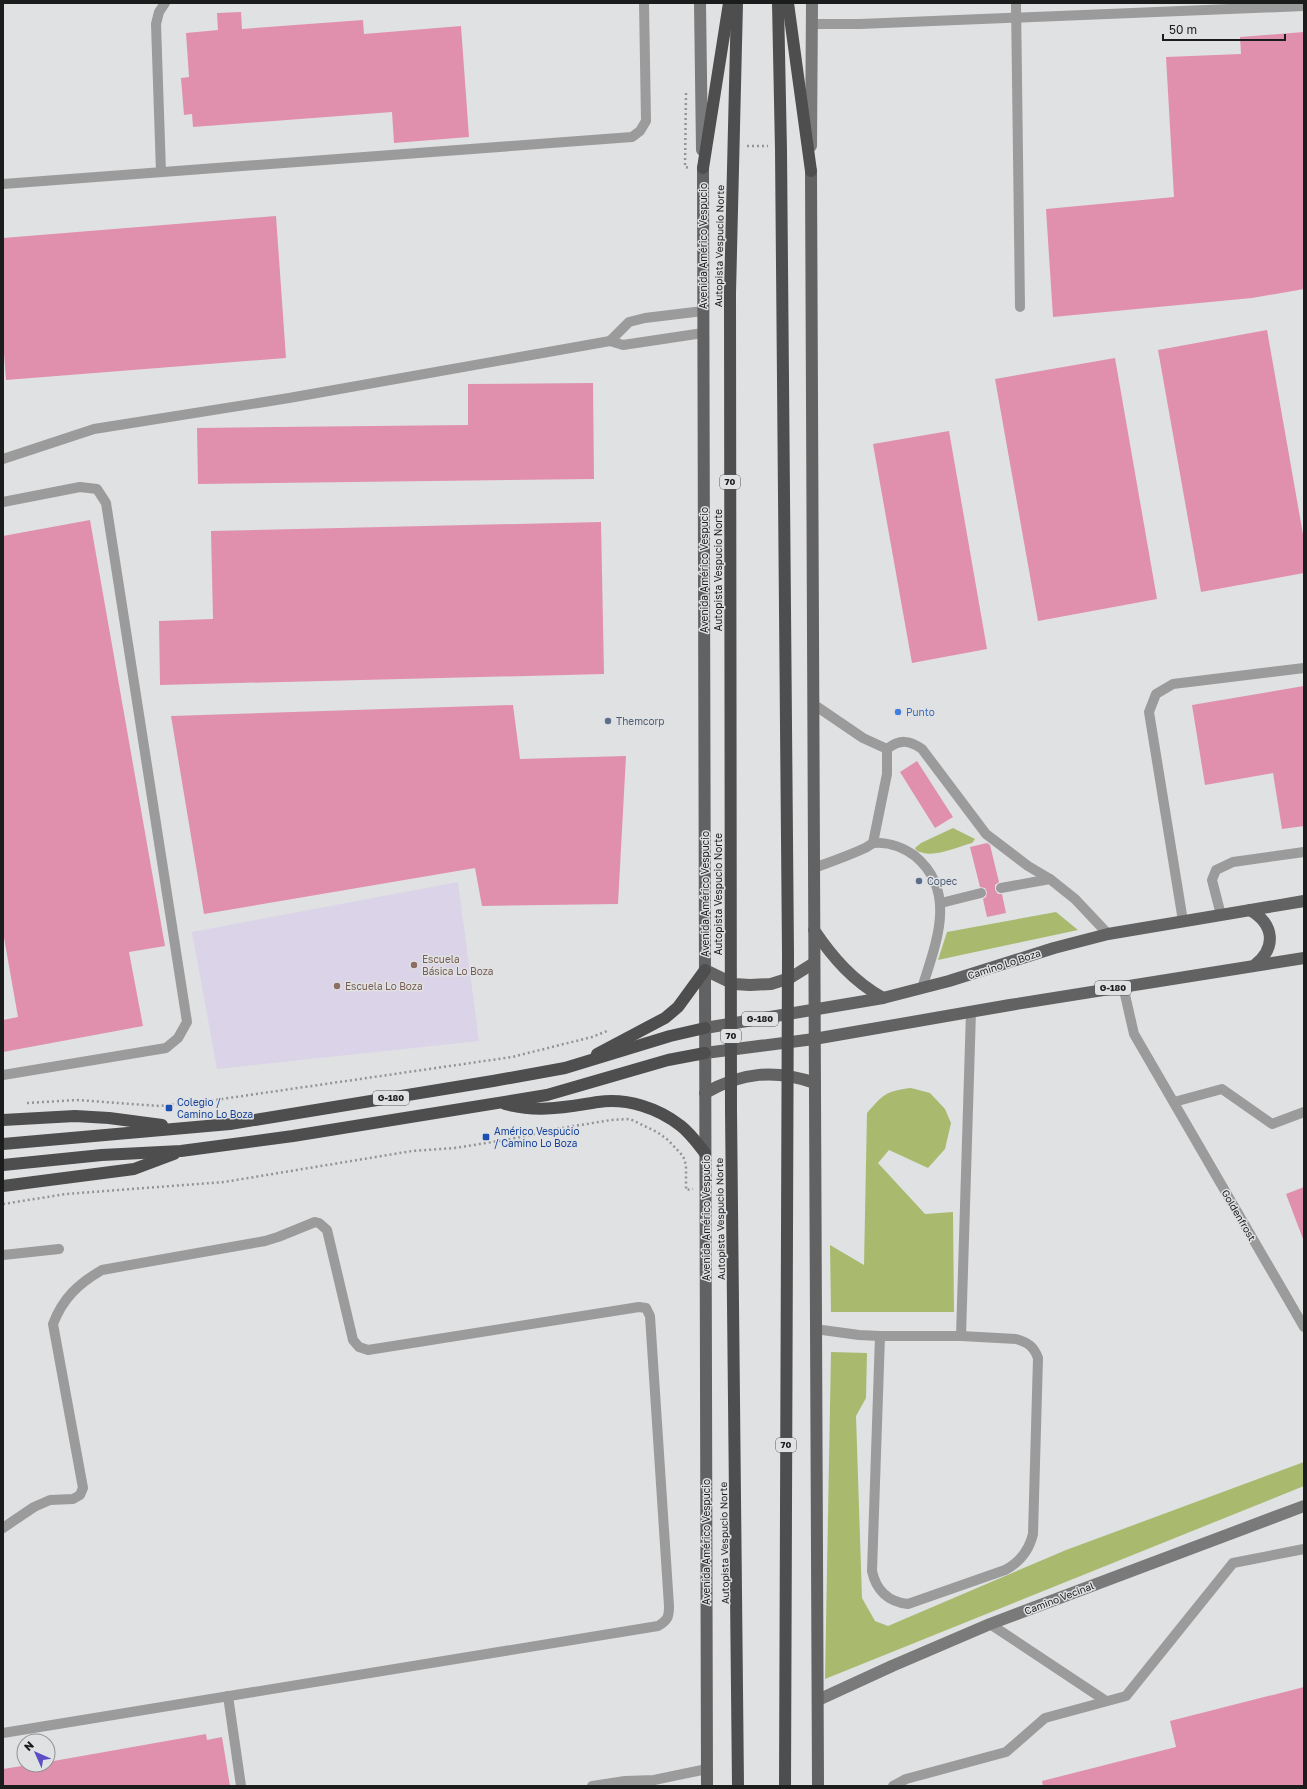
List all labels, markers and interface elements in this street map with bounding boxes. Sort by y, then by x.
scale bar [1163,16,1285,42]
text: 50 m [1169,22,1197,37]
street label: Avenida Américo Vespucio [697,183,709,309]
street label: Autopista Vespucio Norte [712,185,726,307]
road number: 70 [720,475,740,489]
street label: Avenida Américo Vespucio [698,507,710,633]
street label: Autopista Vespucio Norte [712,509,724,631]
place label: Punto [906,706,935,718]
marker: Punto [893,707,903,717]
place label: Themcorp [616,715,665,727]
marker: Themcorp [603,716,613,726]
street label: Avenida Américo Vespucio [699,831,711,957]
street label: Autopista Vespucio Norte [712,833,724,955]
place label: Copec [927,875,958,887]
marker: Copec [914,876,924,886]
street label: Camino Lo Boza [966,947,1042,981]
place label: Escuela Básica Lo Boza [422,953,493,977]
marker: Escuela Básica Lo Boza [409,960,419,970]
place label: Escuela Lo Boza [345,980,423,992]
marker: Escuela Lo Boza [332,981,342,991]
road number: G-180 [1095,981,1131,995]
road number: G-180 [742,1012,778,1026]
road number: 70 [721,1029,741,1043]
road number: G-180 [373,1091,409,1105]
place label: Colegio / Camino Lo Boza [177,1096,253,1120]
marker: Colegio / Camino Lo Boza [164,1103,174,1113]
place label: Américo Vespucio / Camino Lo Boza [494,1125,579,1149]
marker: Américo Vespucio / Camino Lo Boza [481,1132,491,1142]
street label: Avenida Américo Vespucio [700,1155,712,1281]
street label: Autopista Vespucio Norte [713,1158,727,1280]
street label: Goldenfrost [1220,1187,1258,1243]
road number: 70 [776,1438,796,1452]
street label: Avenida Américo Vespucio [700,1479,712,1605]
street label: Autopista Vespucio Norte [717,1482,731,1604]
street label: Camino Vecinal [1022,1579,1096,1617]
north arrow [16,1733,56,1773]
text: N [21,1738,36,1753]

